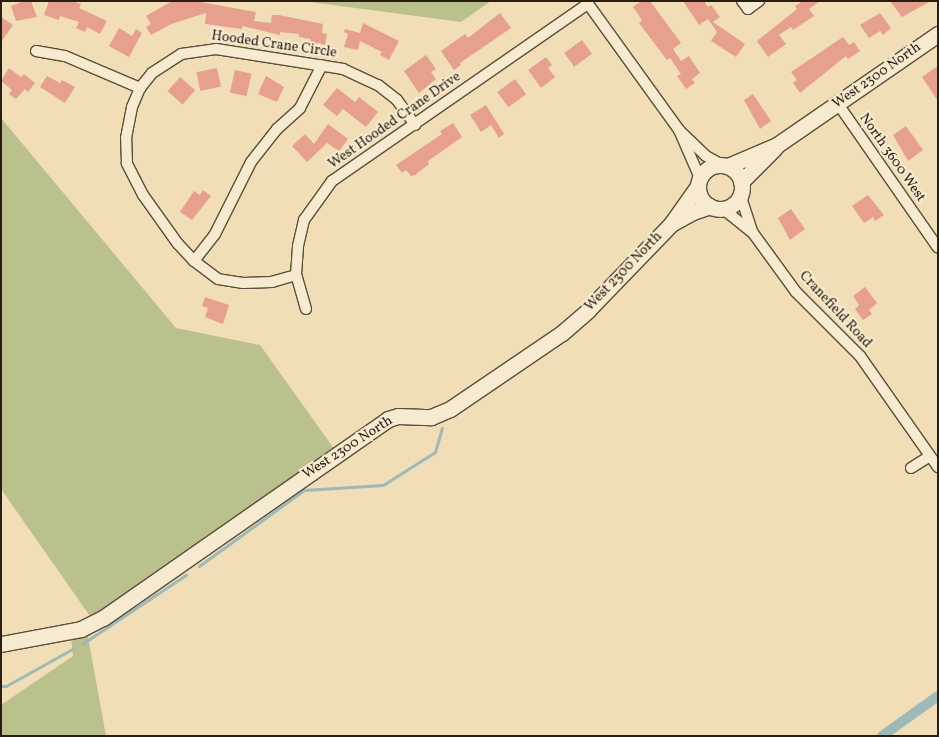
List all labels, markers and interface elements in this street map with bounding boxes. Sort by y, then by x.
street label: Hooded Crane Circle [210,28,338,62]
street label: West 2300 North [830,39,924,113]
street label: West Hooded Crane Drive [326,69,464,173]
street label: North 3600 West [855,110,929,206]
street label: West 2300 North [582,229,666,315]
street label: Cranefield Road [795,268,875,352]
street label: West 2300 North [300,413,396,483]

